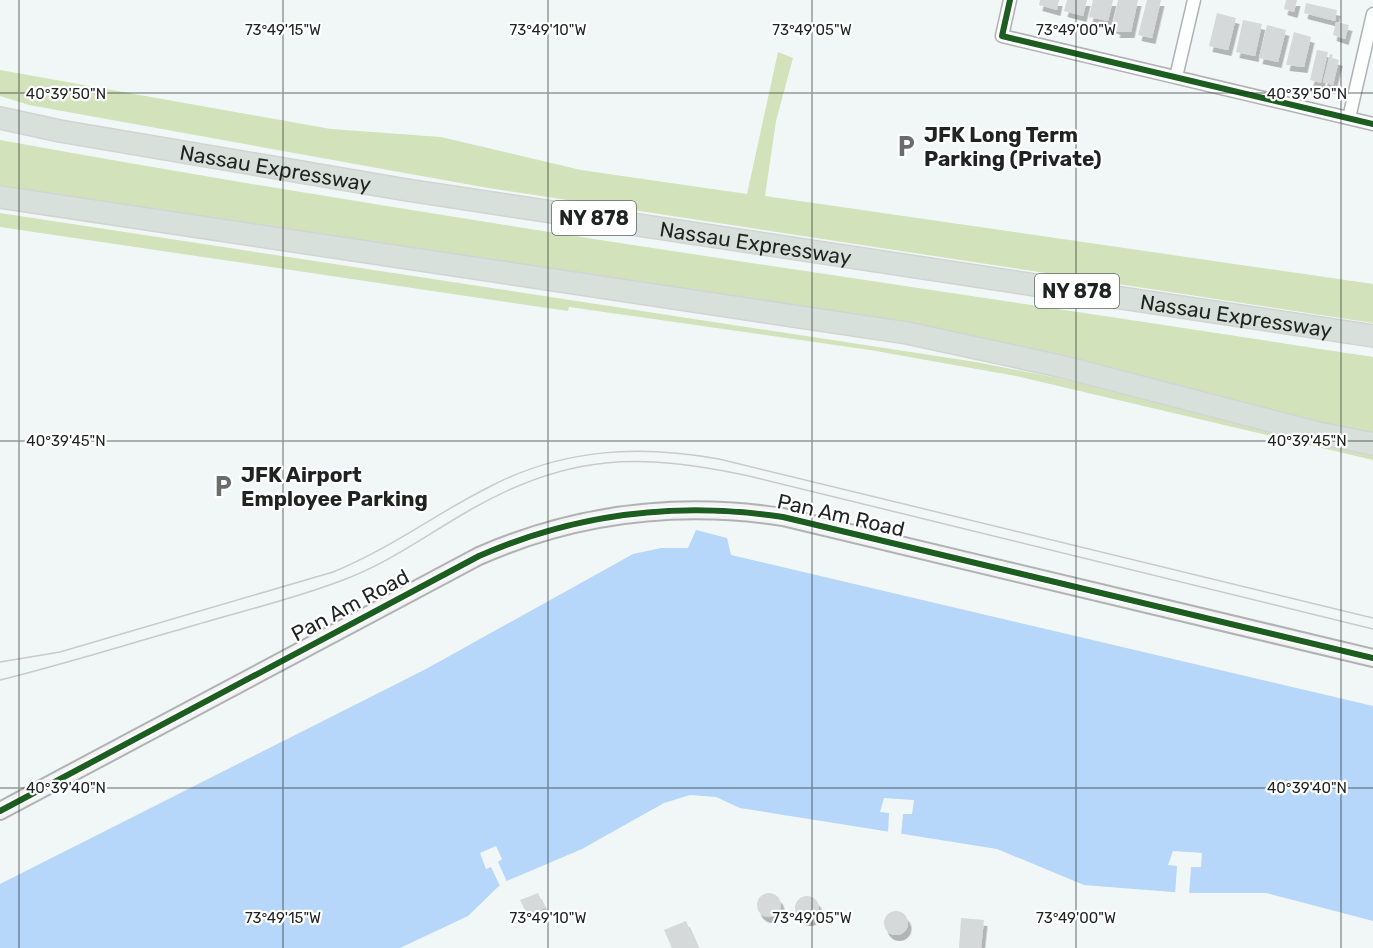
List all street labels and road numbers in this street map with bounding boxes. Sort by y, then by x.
street label: Nassau Expressway [178,139,374,196]
road number: NY 878 [552,201,636,235]
street label: Nassau Expressway [658,216,854,270]
road number: NY 878 [1035,274,1119,308]
street label: Nassau Expressway [1139,288,1334,342]
street label: Pan Am Road [775,488,907,542]
street label: Pan Am Road [287,563,413,647]

